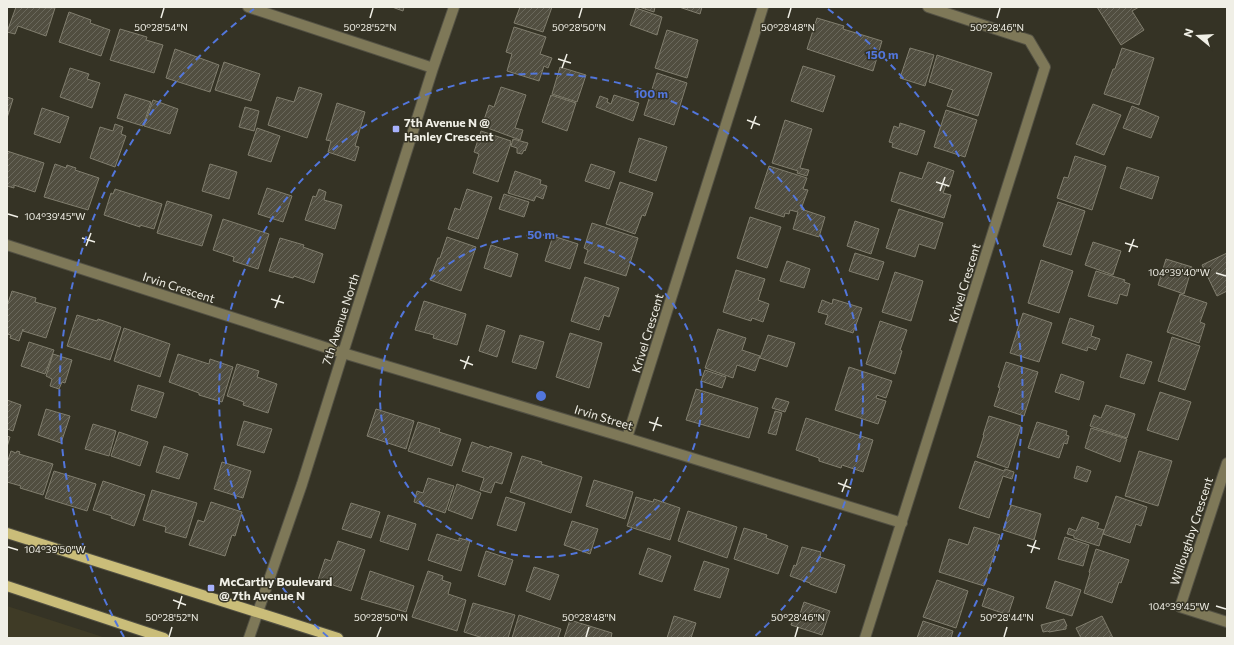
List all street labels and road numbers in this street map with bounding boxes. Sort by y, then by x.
street label: Krivel Crescent [945,242,983,324]
street label: Irvin Crescent [141,269,217,305]
street label: 7th Avenue North [319,271,361,367]
street label: Krivel Crescent [628,292,666,374]
street label: Irvin Street [573,401,635,433]
street label: Willoughby Crescent [1167,475,1215,587]

